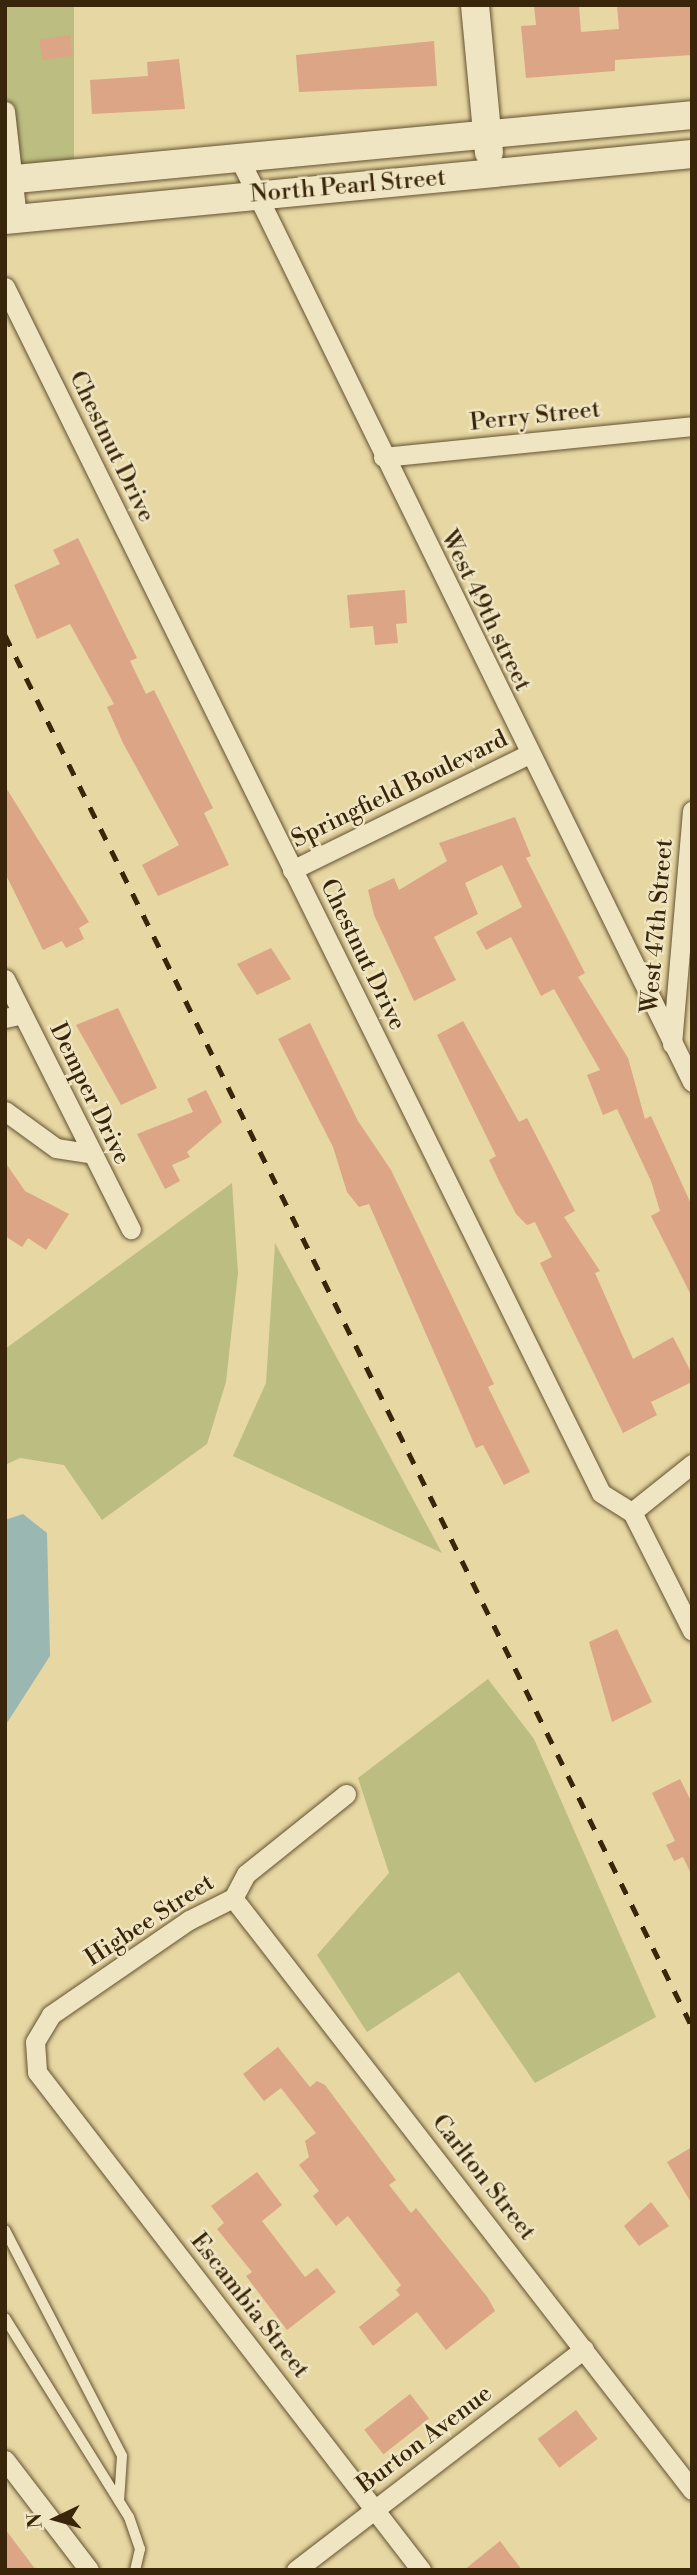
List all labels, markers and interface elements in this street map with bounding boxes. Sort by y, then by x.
street label: North Pearl Street [249,164,447,210]
street label: Chestnut Drive [62,367,160,527]
street label: Perry Street [468,396,602,438]
street label: West 49th street [434,526,536,696]
street label: Springfield Boulevard [287,725,513,855]
street label: West 47th Street [636,838,680,1014]
street label: Chestnut Drive [313,875,411,1035]
street label: Demper Drive [42,1018,136,1170]
street label: Higbee Street [80,1869,220,1973]
street label: Carlton Street [425,2109,541,2247]
street label: Escambia Street [183,2228,315,2384]
street label: Burton Avenue [352,2380,498,2500]
north arrow [21,2484,91,2554]
text: N [22,2512,48,2529]

